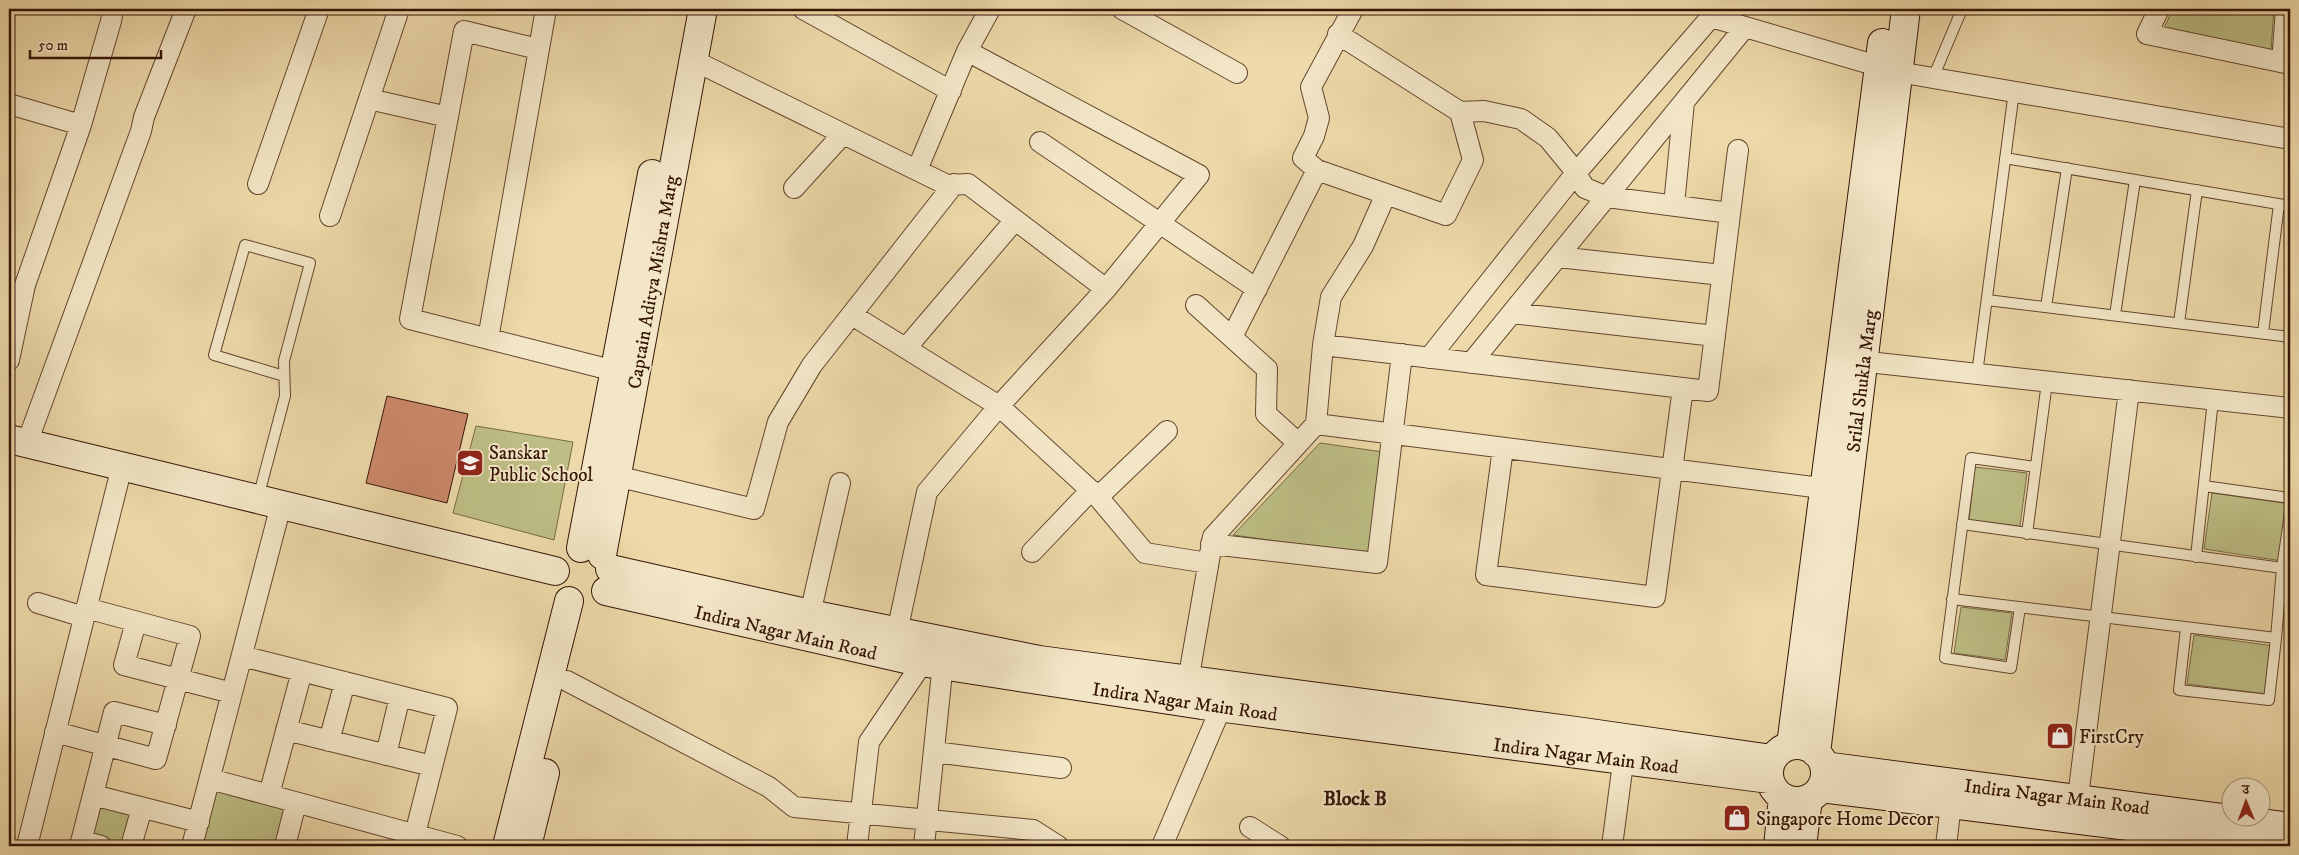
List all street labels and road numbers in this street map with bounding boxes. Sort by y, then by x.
street label: Captain Aditya Mishra Marg [623,173,684,391]
street label: Srilal Shukla Marg [1842,308,1883,454]
street label: Indira Nagar Main Road [692,601,880,666]
street label: Indira Nagar Main Road [1091,678,1279,727]
street label: Indira Nagar Main Road [1492,734,1680,779]
street label: Indira Nagar Main Road [1963,775,2151,820]

